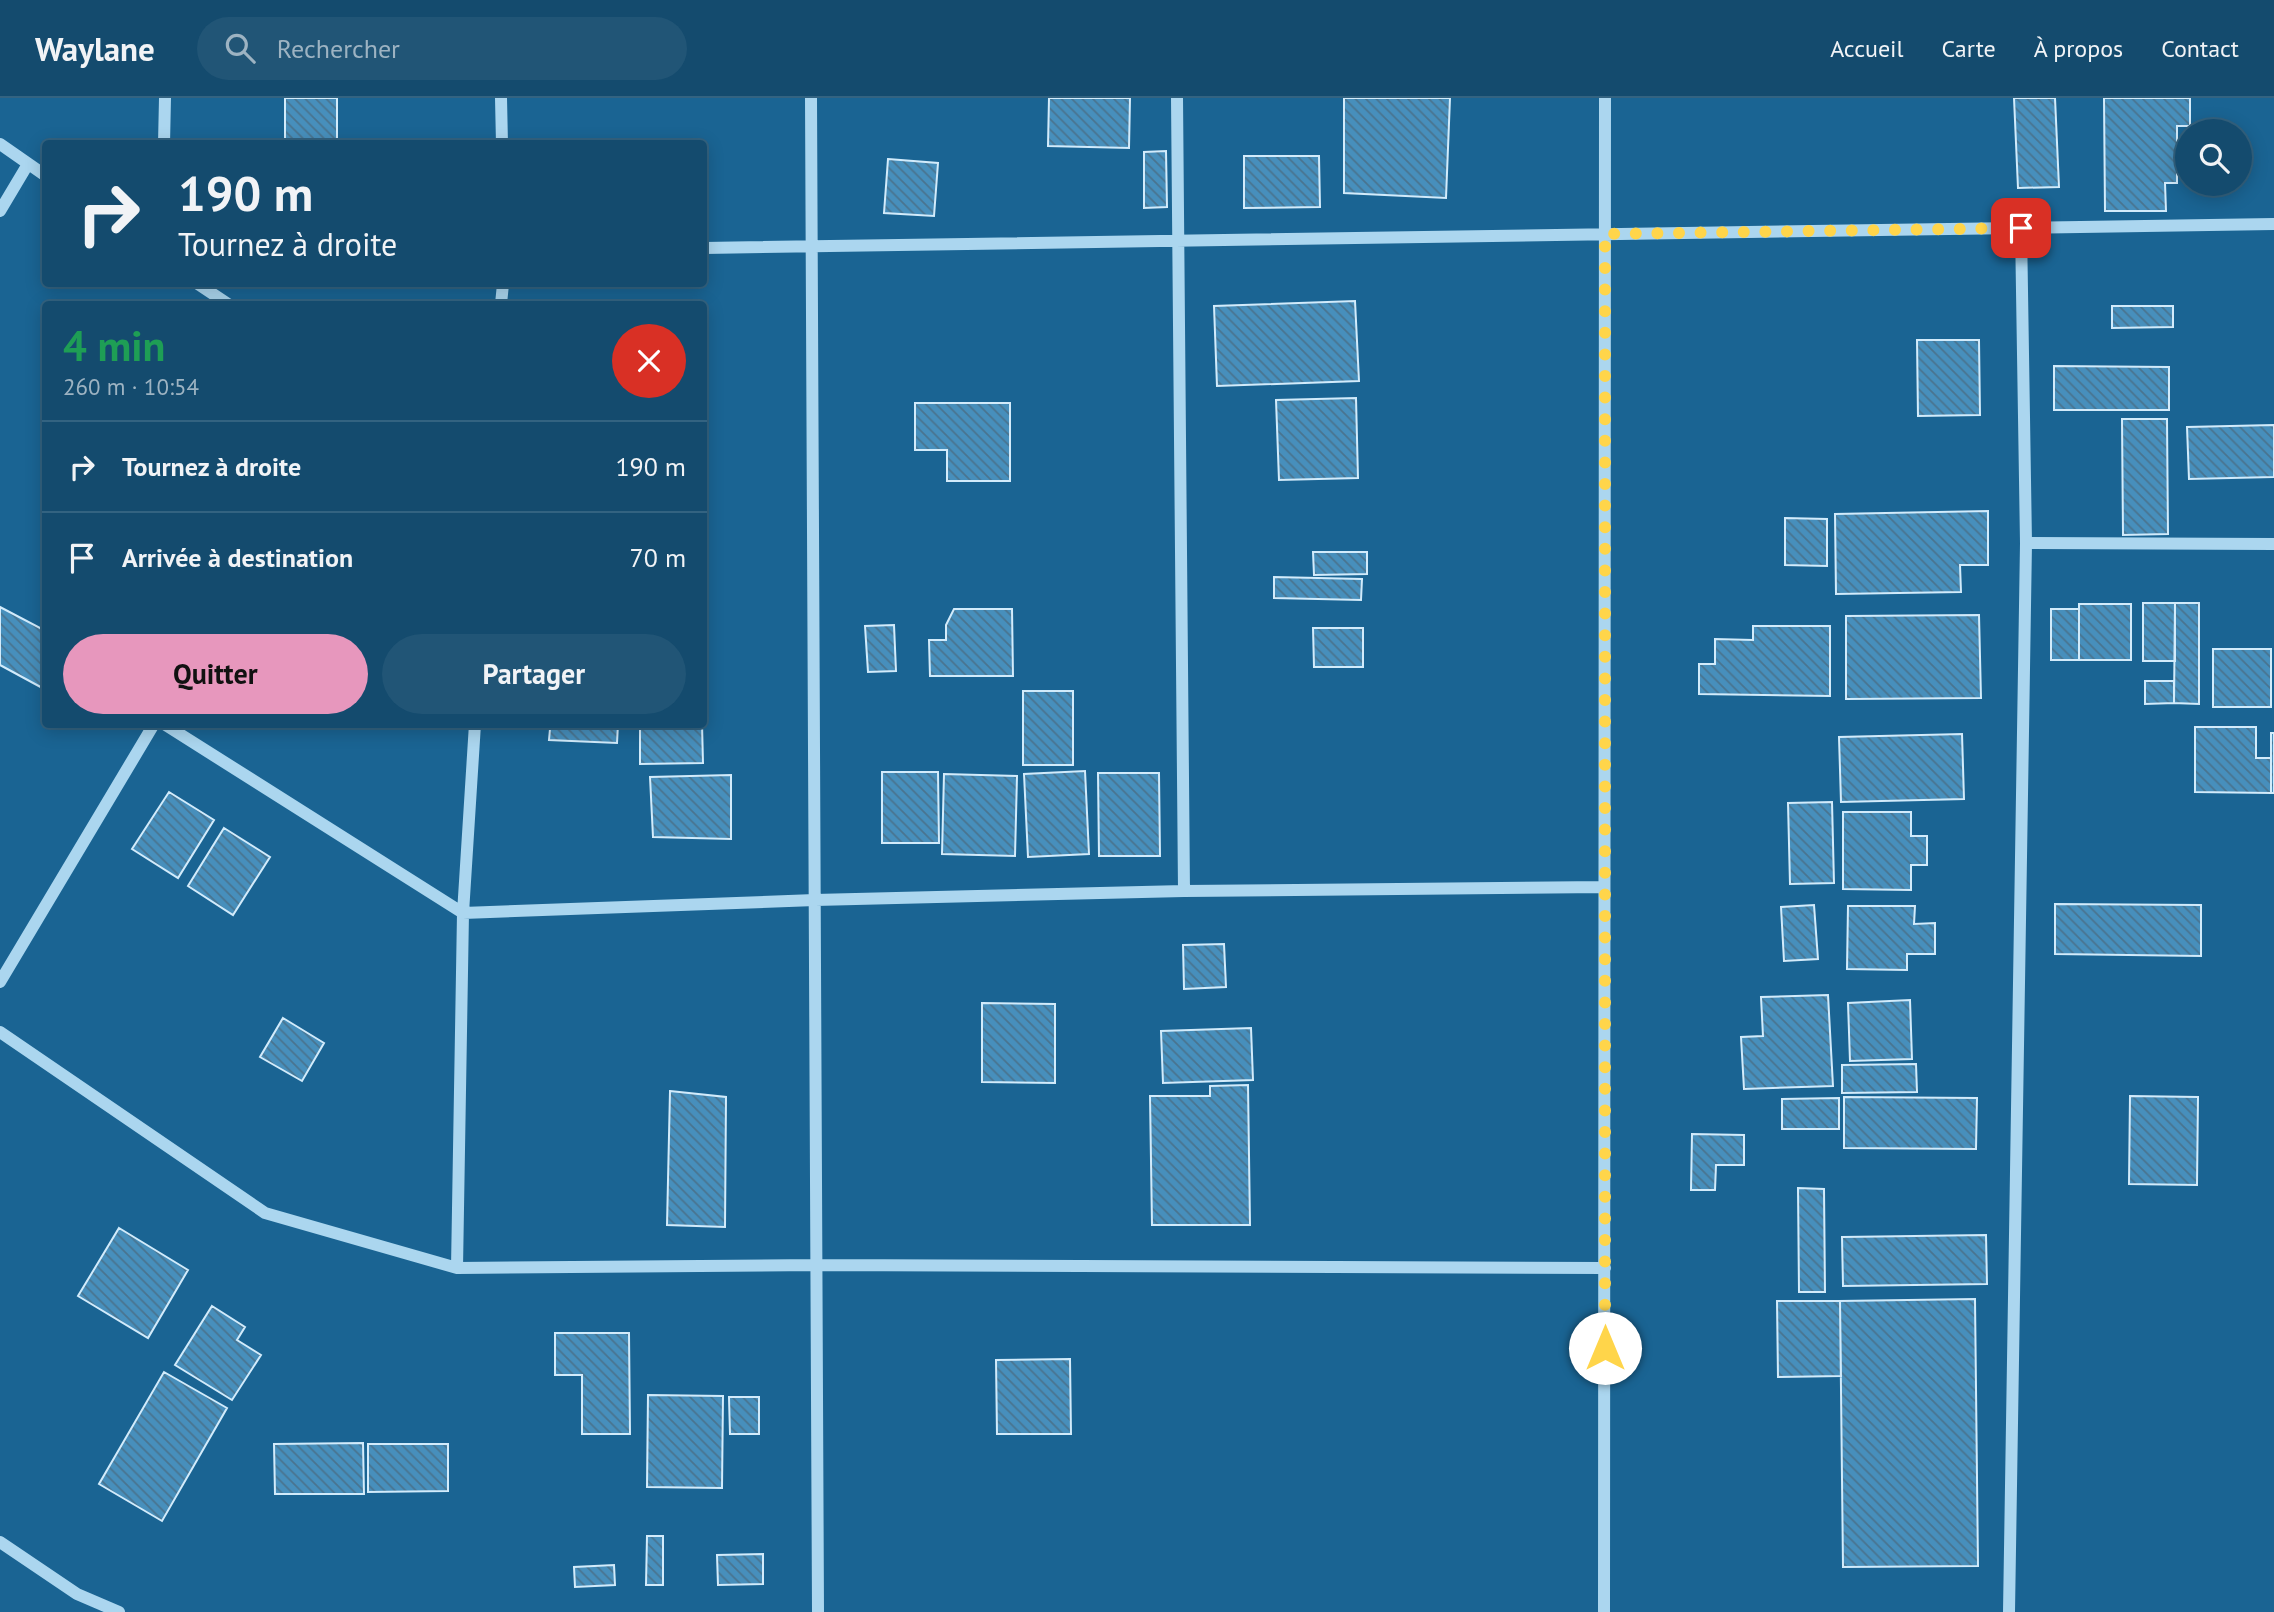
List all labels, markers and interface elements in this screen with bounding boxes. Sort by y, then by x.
search box [197,17,687,80]
text: Waylane [35,27,155,70]
icon: search [221,29,259,67]
text: Rechercher [277,32,400,65]
text: Accueil [1830,33,1904,64]
text: Carte [1942,33,1996,64]
text: À propos [2034,33,2123,64]
text: Contact [2161,33,2239,64]
map controls [2175,119,2252,196]
button: search [2175,119,2252,196]
text: 190 m [178,161,313,225]
icon: right [63,168,154,259]
pin [1991,198,2051,258]
icon: arrive [2002,209,2040,247]
text: Tournez à droite [178,223,397,265]
text: 4 min [63,318,165,373]
button: close [612,324,686,398]
text: 260 m · 10:54 [63,372,199,401]
icon: right [63,448,101,486]
text: Tournez à droite [122,450,301,483]
text: 190 m [615,450,686,483]
icon: arrive [63,539,101,577]
text: Arrivée à destination [122,541,353,574]
text: 70 m [630,541,686,574]
button: Quitter [63,634,368,714]
button: Partager [382,634,686,714]
position arrow [1568,1311,1642,1385]

